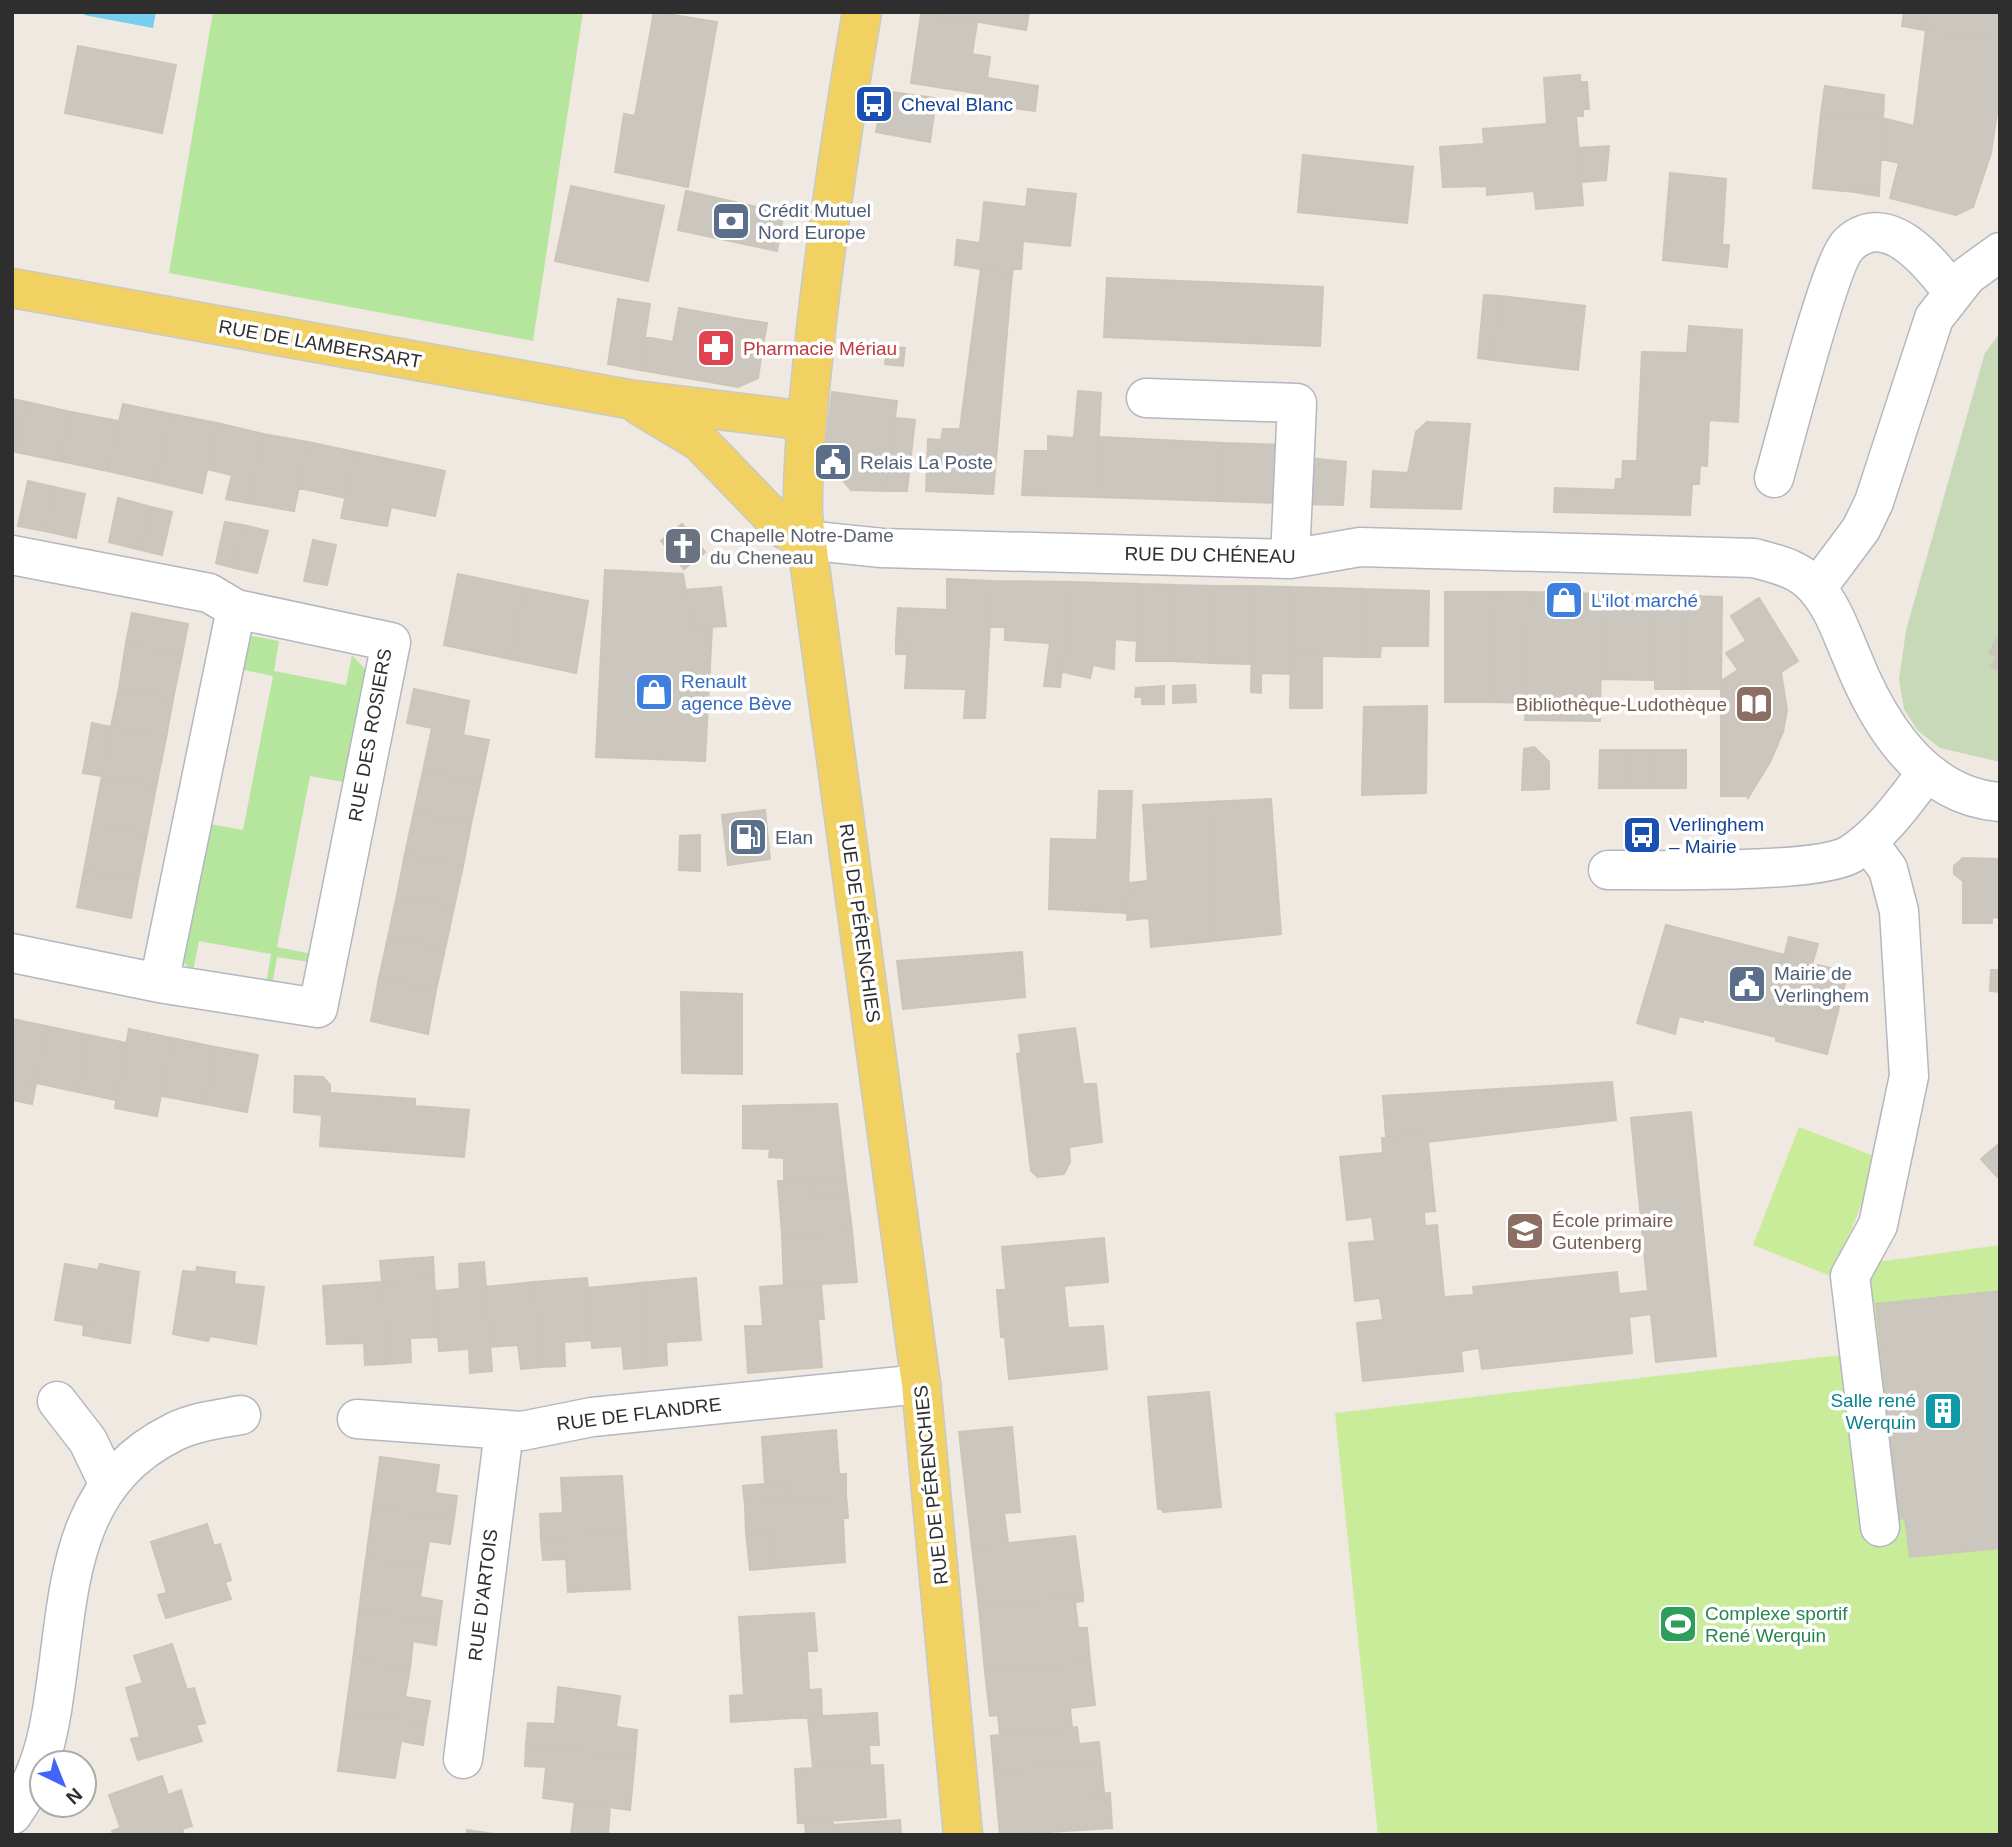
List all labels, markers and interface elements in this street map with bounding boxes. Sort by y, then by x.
bus stop icon: Cheval Blanc [853,83,895,125]
place label: Cheval Blanc [901,94,1013,115]
bank icon: Crédit Mutuel Nord Europe [710,200,752,242]
place label: Crédit Mutuel Nord Europe [758,200,871,243]
street label: RUE DE LAMBERSART [217,316,423,372]
pharmacy icon: Pharmacie Mériau [695,327,737,369]
place label: Pharmacie Mériau [743,338,897,359]
public building icon: Relais La Poste [812,441,854,483]
place label: Relais La Poste [860,452,993,473]
church icon: Chapelle Notre-Dame du Cheneau [662,525,704,567]
place label: Chapelle Notre-Dame du Cheneau [710,525,894,568]
street label: RUE DU CHÉNEAU [1124,543,1296,567]
shop icon: L'ilot marché [1543,579,1585,621]
place label: L'ilot marché [1591,590,1698,611]
street label: RUE DES ROSIERS [344,647,396,823]
shop icon: Renault agence Bève [633,671,675,713]
place label: Renault agence Bève [681,671,792,714]
library icon: Bibliothèque-Ludothèque [1733,683,1775,725]
place label: Bibliothèque-Ludothèque [1516,694,1727,715]
bus stop icon: Verlinghem – Mairie [1621,814,1663,856]
place label: Verlinghem – Mairie [1669,814,1764,857]
fuel station icon: Elan [727,816,769,858]
street label: RUE DE PÉRENCHIES [836,822,884,1024]
place label: Elan [775,827,813,848]
public building icon: Mairie de Verlinghem [1726,963,1768,1005]
place label: Mairie de Verlinghem [1774,963,1869,1006]
school or university icon: École primaire Gutenberg [1504,1210,1546,1252]
place label: École primaire Gutenberg [1552,1210,1673,1253]
street label: RUE DE PÉRENCHIES [910,1384,952,1586]
place label: Salle rené Werquin [1830,1390,1916,1433]
building icon: Salle rené Werquin [1922,1390,1964,1432]
street label: RUE DE FLANDRE [555,1393,723,1435]
street label: RUE D'ARTOIS [464,1528,502,1662]
sports icon: Complexe sportif René Werquin [1657,1603,1699,1645]
place label: Complexe sportif René Werquin [1705,1603,1848,1646]
north arrow [28,1749,98,1819]
text: N [62,1784,86,1808]

